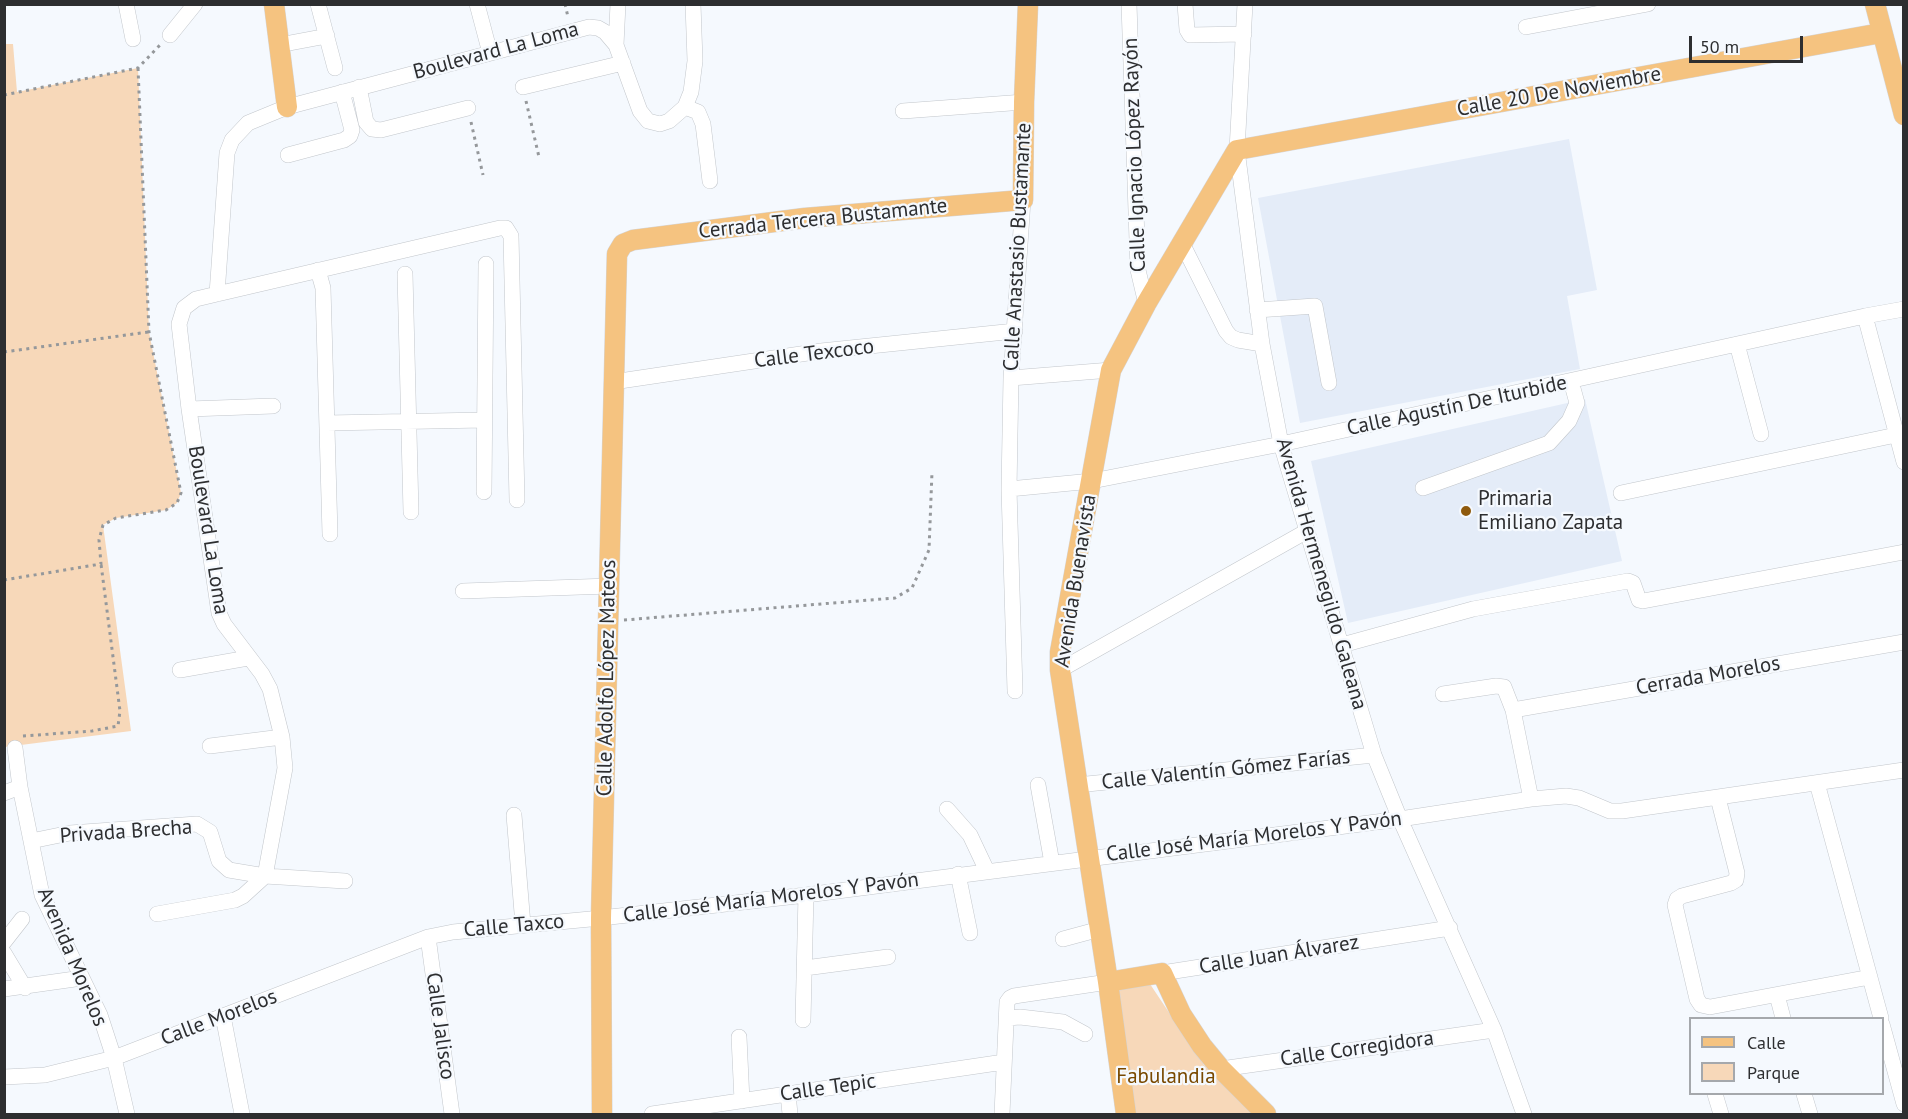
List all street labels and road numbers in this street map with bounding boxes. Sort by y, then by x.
street label: Boulevard La Loma [410,17,582,85]
street label: Calle Ignacio López Rayón [1118,37,1152,273]
street label: Calle 20 De Noviembre [1455,62,1663,122]
street label: Calle Anastasio Bustamante [999,122,1037,372]
street label: Cerrada Tercera Bustamante [697,193,949,245]
street label: Calle Texcoco [753,334,875,374]
street label: Calle Agustín De Iturbide [1345,370,1569,442]
street label: Avenida Hermenegildo Galeana [1270,435,1372,713]
street label: Boulevard La Loma [182,444,234,616]
street label: Avenida Buenavista [1050,493,1102,669]
street label: Calle Adolfo López Mateos [592,559,622,797]
street label: Cerrada Morelos [1634,651,1782,701]
street label: Calle Valentín Gómez Farías [1100,744,1352,796]
street label: Calle José María Morelos Y Pavón [1105,806,1403,868]
street label: Privada Brecha [59,815,193,849]
street label: Calle José María Morelos Y Pavón [622,867,920,929]
street label: Avenida Morelos [31,884,113,1030]
street label: Calle Taxco [463,909,565,943]
street label: Calle Juan Álvarez [1197,930,1361,980]
street label: Calle Jalisco [420,971,460,1081]
street label: Calle Morelos [157,984,281,1052]
street label: Calle Corregidora [1279,1026,1435,1072]
street label: Calle Tepic [778,1069,878,1107]

